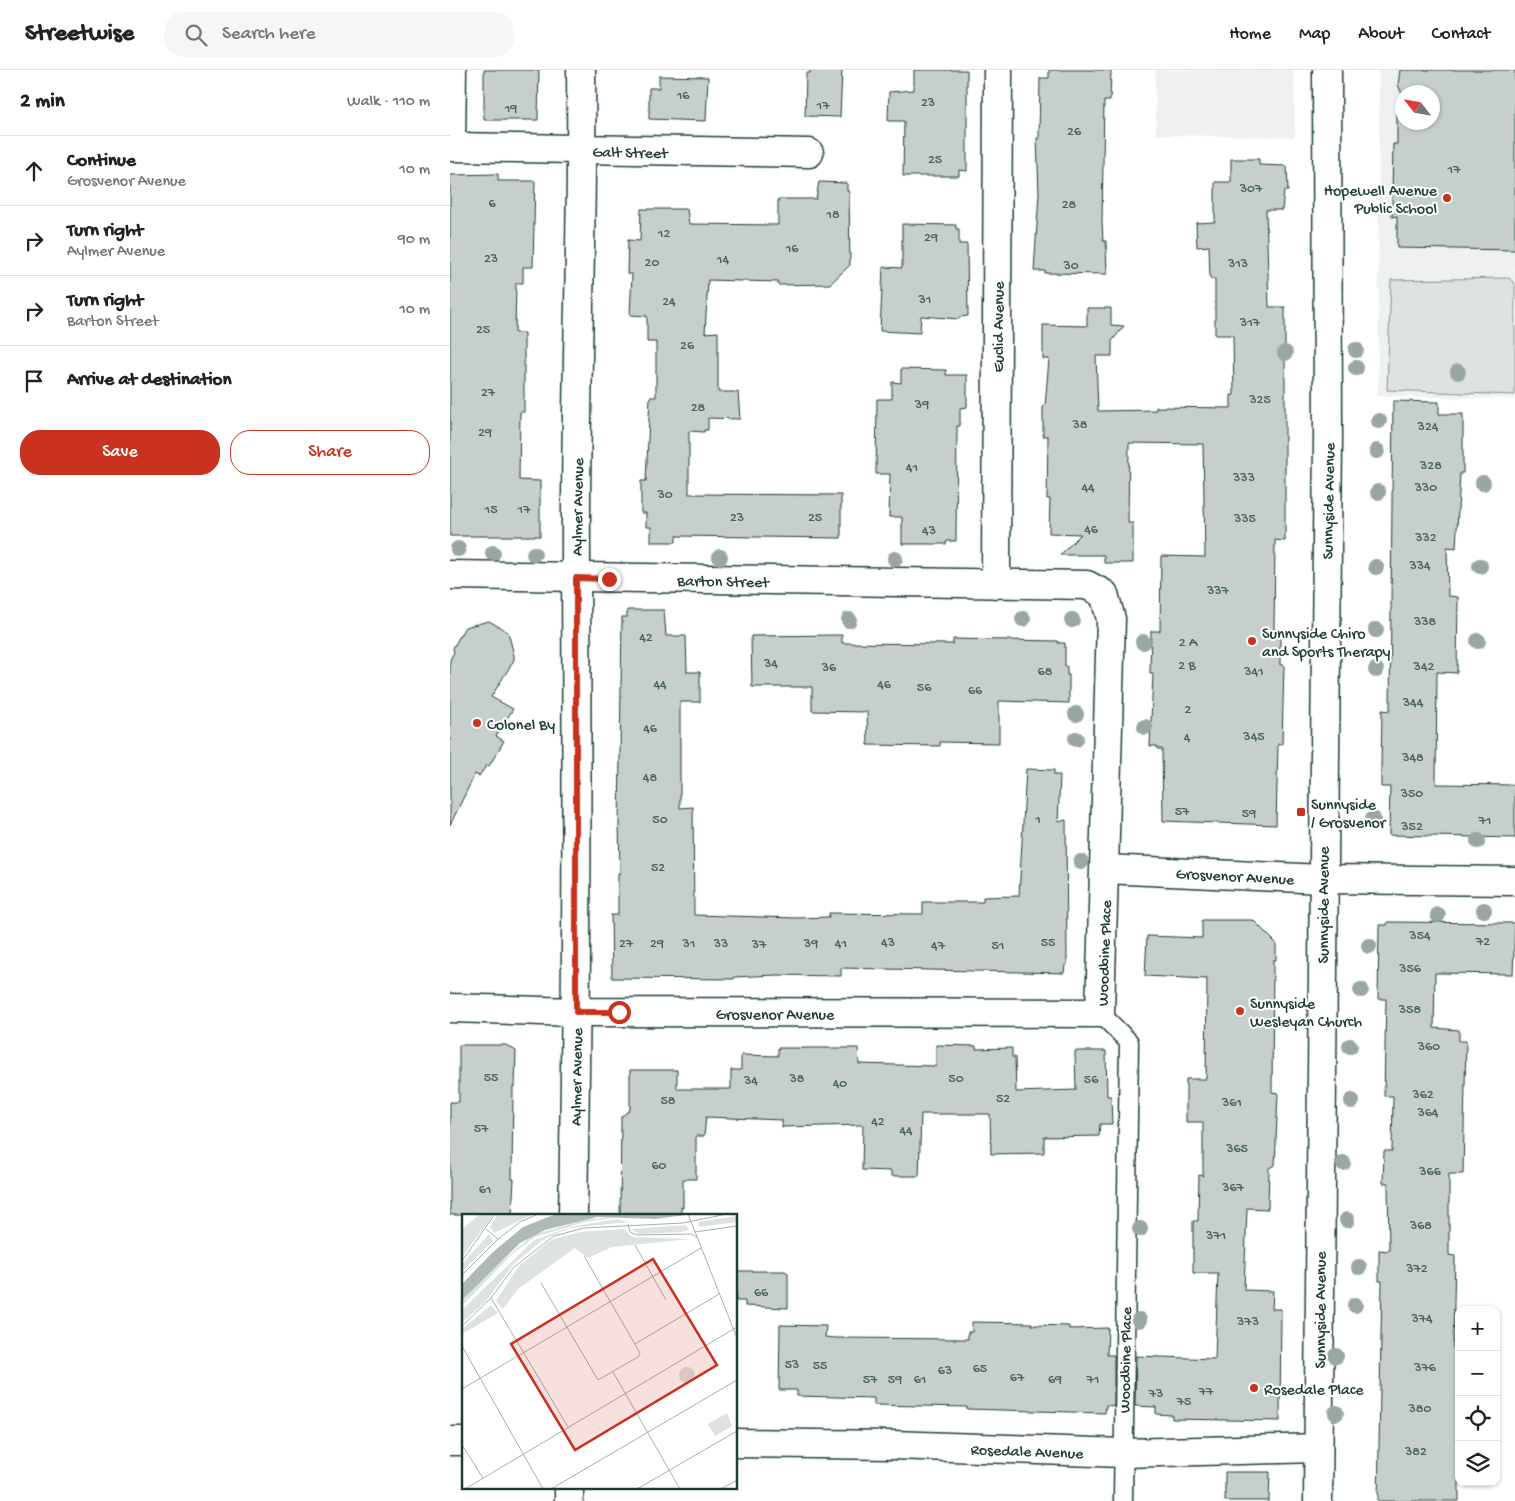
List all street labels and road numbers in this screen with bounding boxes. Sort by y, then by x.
street label: Galt Street [592,144,669,165]
street label: Euclid Avenue [991,281,1010,373]
street label: Sunnyside Avenue [1320,442,1341,560]
street label: Aylmer Avenue [569,457,590,556]
street label: Barton Street [676,573,770,594]
street label: Sunnyside Avenue [1316,846,1335,963]
street label: Grosvenor Avenue [1175,866,1295,891]
street label: Woodbine Place [1095,899,1118,1006]
street label: Grosvenor Avenue [716,1007,835,1026]
street label: Aylmer Avenue [568,1027,589,1126]
street label: Sunnyside Avenue [1313,1251,1332,1368]
street label: Woodbine Place [1117,1306,1138,1413]
street label: Rosedale Avenue [970,1442,1084,1465]

